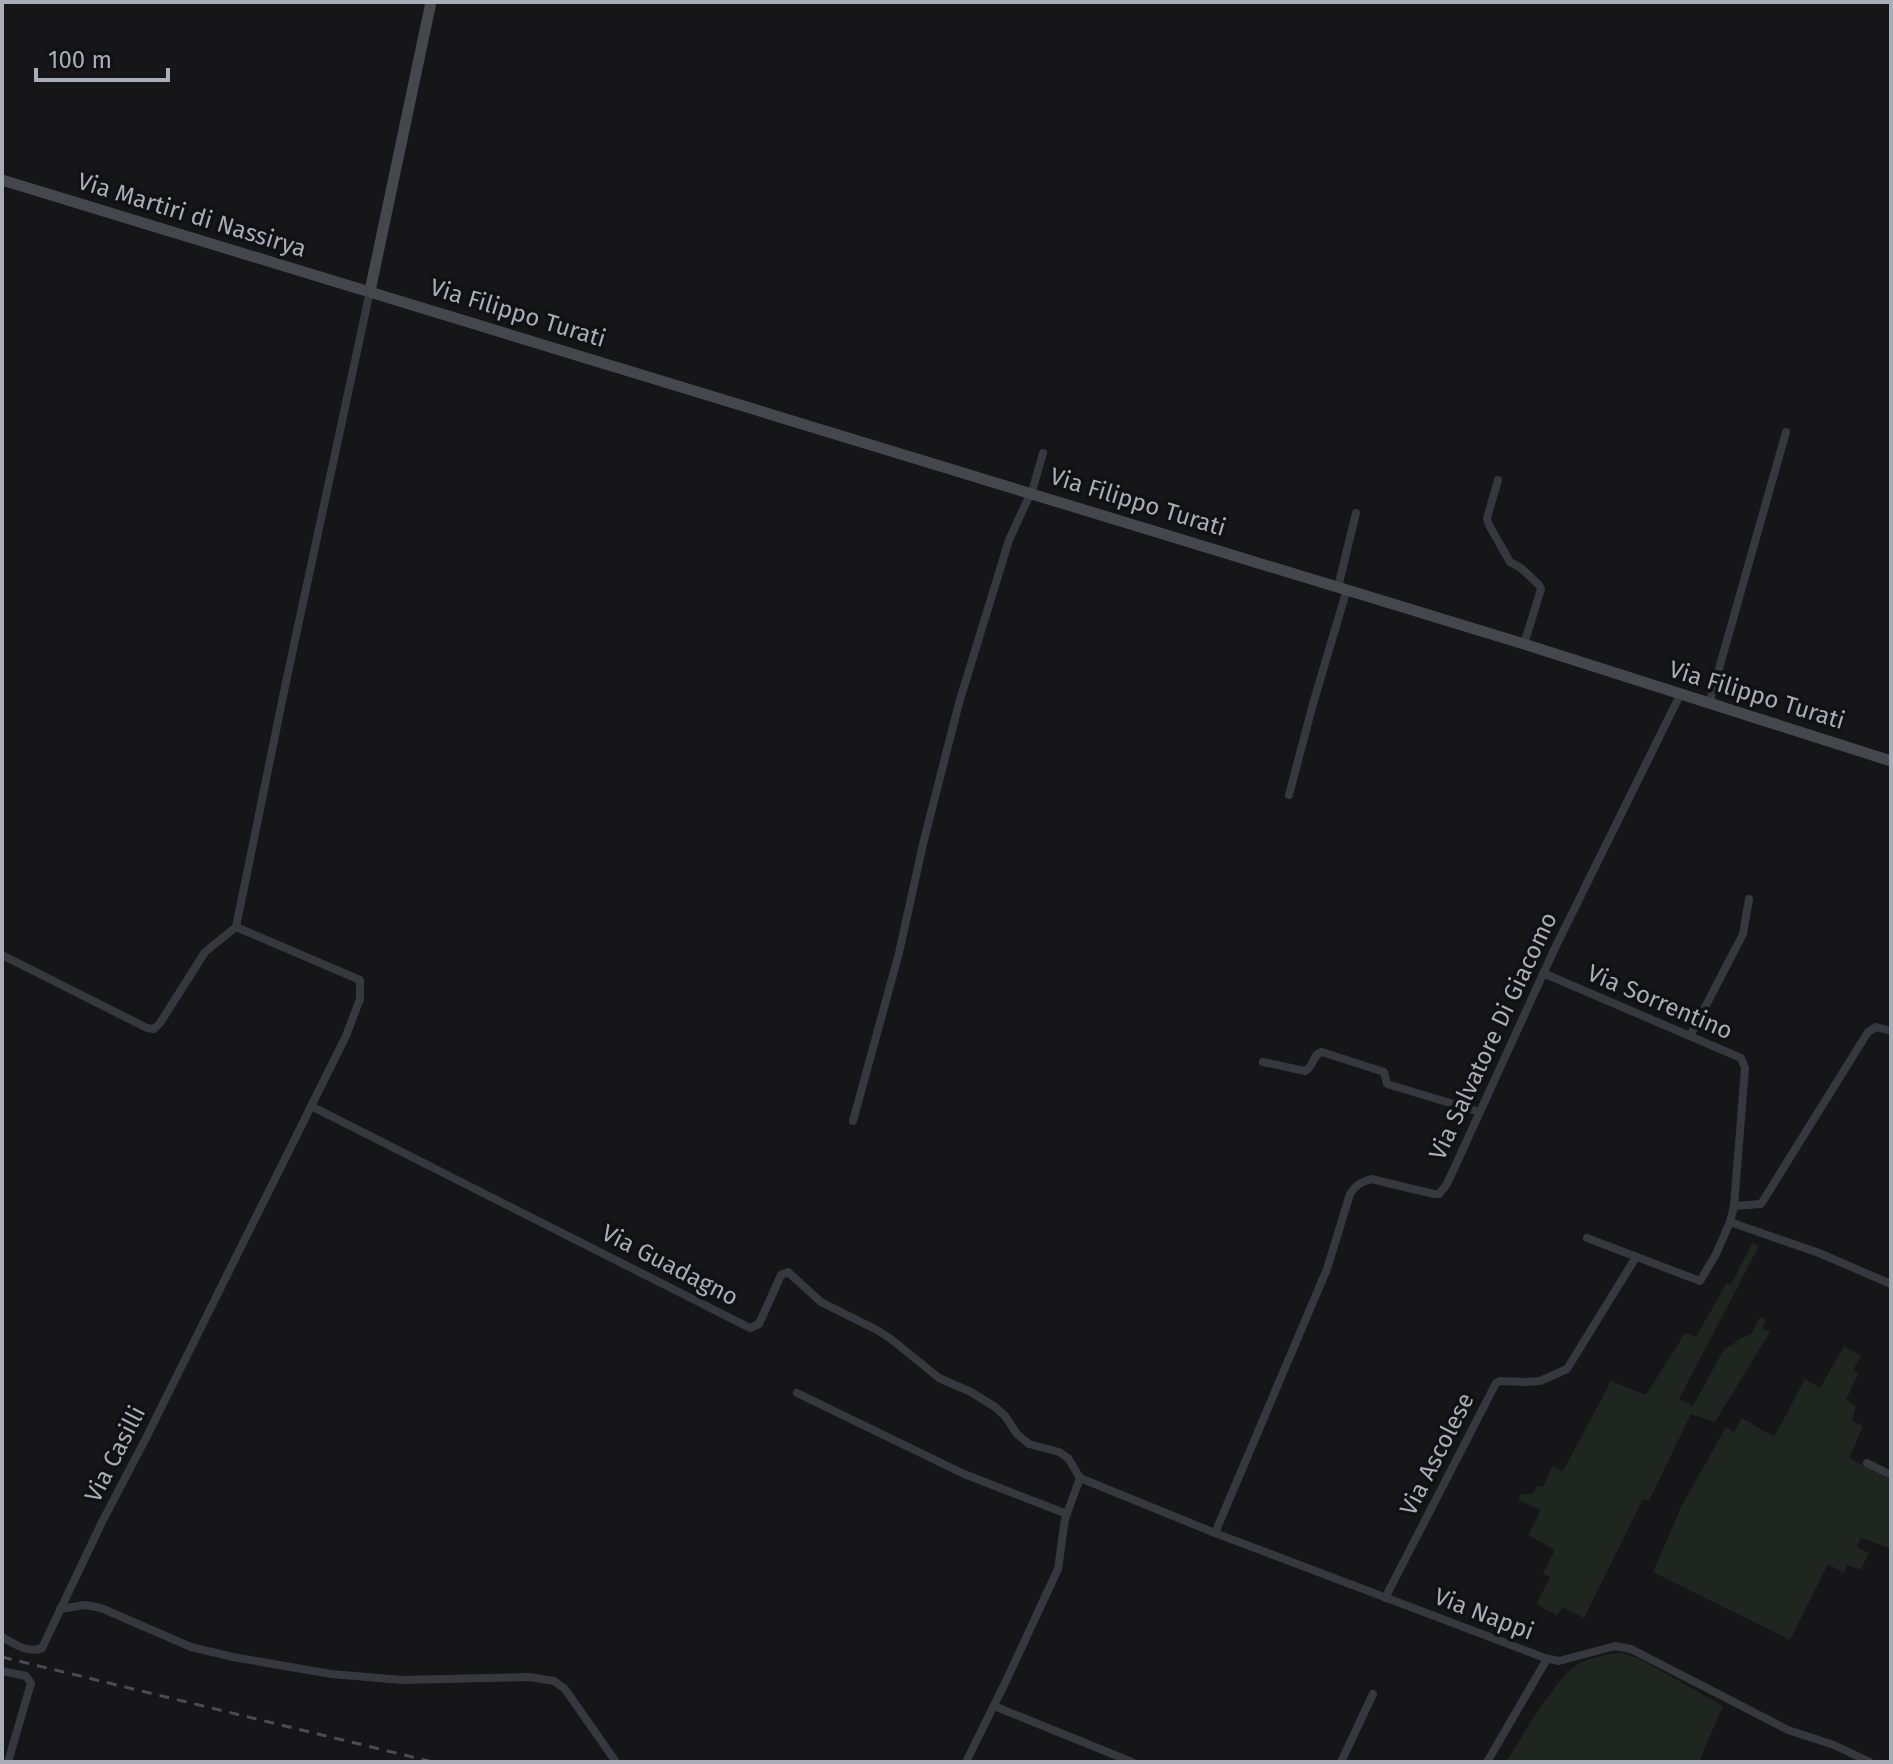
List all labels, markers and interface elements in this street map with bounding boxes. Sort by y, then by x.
scale bar [36,32,168,82]
text: 100 m [48,46,112,74]
street label: Via Martiri di Nassirya [74,167,310,263]
street label: Via Filippo Turati [427,273,609,353]
street label: Via Filippo Turati [1047,462,1229,542]
street label: Via Filippo Turati [1666,655,1848,735]
street label: Via Salvatore Di Giacomo [1423,908,1563,1164]
street label: Via Sorrentino [1583,959,1737,1045]
street label: Via Guadagno [597,1219,743,1311]
street label: Via Ascolese [1394,1388,1480,1520]
street label: Via Casilli [79,1401,151,1507]
street label: Via Nappi [1430,1582,1538,1646]

